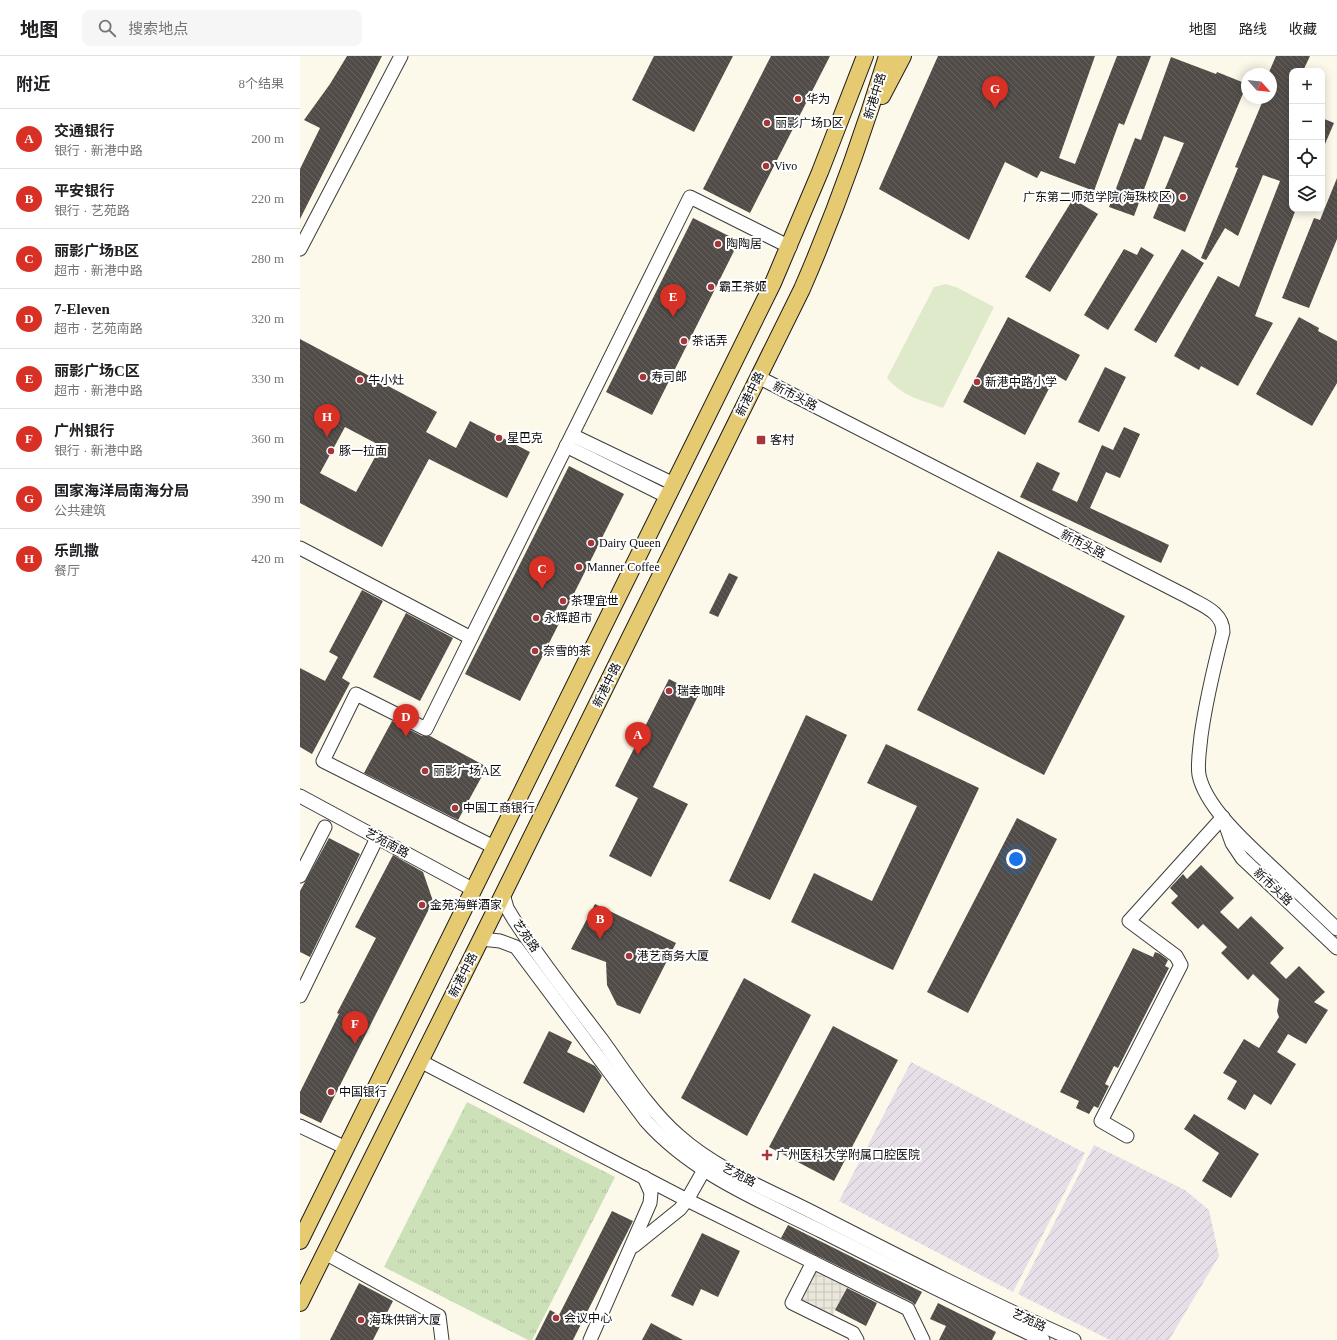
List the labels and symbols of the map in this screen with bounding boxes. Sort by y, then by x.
north arrow [1241,68,1277,104]
street label: 新港中路 [861,71,889,121]
pin: G [982,76,1008,109]
place label: 华为 [806,92,830,106]
marker: 华为 [793,94,803,104]
place label: 丽影广场D区 [775,116,844,130]
marker: 丽影广场D区 [762,118,772,128]
place label: Vivo [774,159,797,173]
marker: Vivo [761,161,771,171]
place label: 广东第二师范学院(海珠校区) [1023,190,1175,204]
marker: 广东第二师范学院(海珠校区) [1178,192,1188,202]
place label: 陶陶居 [726,237,762,251]
marker: 陶陶居 [713,239,723,249]
place label: 霸王茶姬 [719,280,767,294]
marker: 霸王茶姬 [706,282,716,292]
pin: E [660,284,686,317]
place label: 茶话弄 [692,334,728,348]
marker: 茶话弄 [679,336,689,346]
street label: 新港中路 [733,369,767,419]
place label: 寿司郎 [651,370,687,384]
marker: 寿司郎 [638,372,648,382]
place label: 牛小灶 [368,373,404,387]
marker: 牛小灶 [355,375,365,385]
place label: 新港中路小学 [985,375,1057,389]
marker: 新港中路小学 [972,377,982,387]
street label: 新市头路 [770,379,820,413]
pin: H [314,404,340,437]
place label: 星巴克 [507,431,543,445]
marker: 星巴克 [494,433,504,443]
place label: 客村 [770,433,795,447]
marker: 客村 [755,434,767,446]
place label: 豚一拉面 [339,444,387,458]
marker: 豚一拉面 [326,446,336,456]
street label: 新市头路 [1058,527,1108,561]
place label: Dairy Queen [599,536,661,550]
marker: Dairy Queen [586,538,596,548]
pin: C [529,556,555,589]
place label: Manner Coffee [587,560,660,574]
marker: Manner Coffee [574,562,584,572]
place label: 茶理宜世 [571,594,619,608]
marker: 茶理宜世 [558,596,568,606]
place label: 永辉超市 [544,611,592,625]
marker: 永辉超市 [531,613,541,623]
place label: 奈雪的茶 [543,644,591,658]
marker: 奈雪的茶 [530,646,540,656]
street label: 新港中路 [590,660,624,710]
place label: 瑞幸咖啡 [677,684,725,698]
marker: 瑞幸咖啡 [664,686,674,696]
pin: D [393,704,419,737]
pin: A [625,722,651,755]
place label: 丽影广场A区 [433,764,502,778]
marker: 丽影广场A区 [420,766,430,776]
place label: 中国工商银行 [463,801,535,815]
marker: 中国工商银行 [450,803,460,813]
street label: 艺苑南路 [363,826,411,860]
your location [1006,849,1026,869]
street label: 新市头路 [1251,866,1295,908]
place label: 金苑海鲜酒家 [430,898,502,912]
marker: 金苑海鲜酒家 [417,900,427,910]
pin: B [587,906,613,939]
street label: 艺苑路 [510,917,542,955]
place label: 港艺商务大厦 [637,949,709,963]
street label: 新港中路 [446,950,480,1000]
marker: 港艺商务大厦 [624,951,634,961]
pin: F [342,1011,368,1044]
place label: 中国银行 [339,1085,387,1099]
marker: 中国银行 [326,1087,336,1097]
place label: 广州医科大学附属口腔医院 [776,1148,920,1162]
marker: 广州医科大学附属口腔医院 [761,1149,773,1161]
street label: 艺苑路 [720,1160,758,1190]
street label: 艺苑路 [1010,1306,1048,1334]
place label: 会议中心 [564,1311,612,1325]
place label: 海珠供销大厦 [369,1313,441,1327]
marker: 会议中心 [551,1313,561,1323]
marker: 海珠供销大厦 [356,1315,366,1325]

